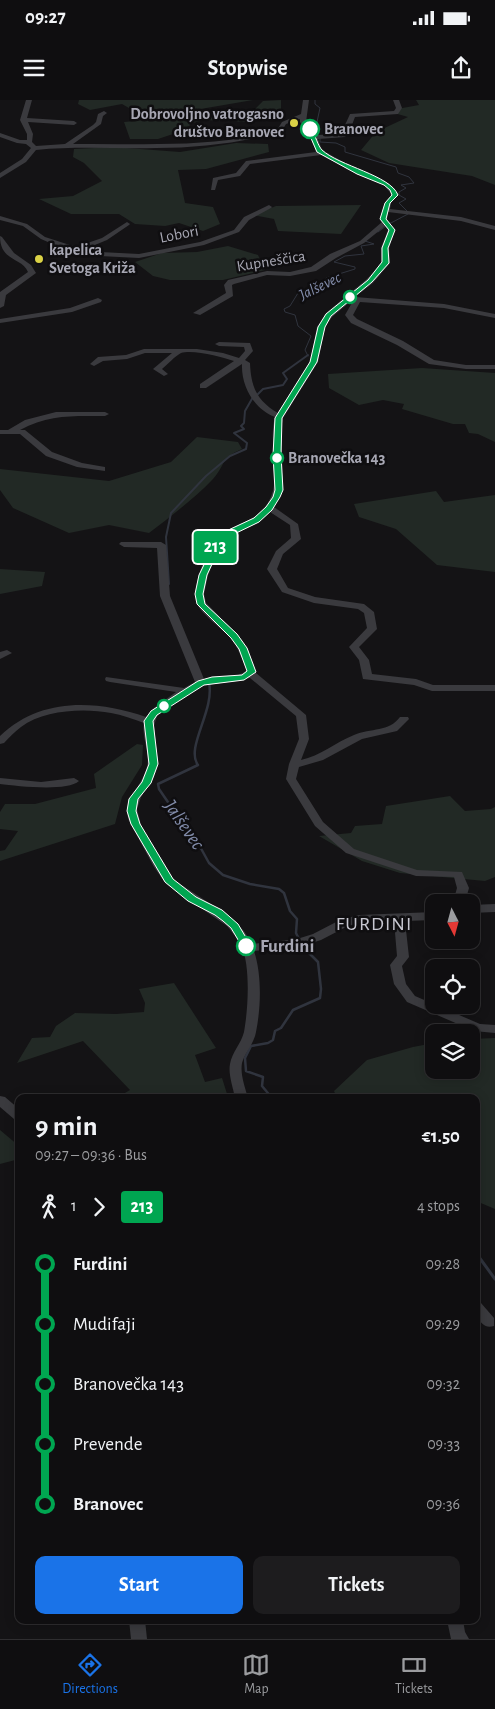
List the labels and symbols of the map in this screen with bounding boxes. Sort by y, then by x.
place label: Dobrovoljno vatrogasno društvo Branovec [130,106,284,140]
marker: Dobrovoljno vatrogasno društvo Branovec [288,117,300,129]
marker: Branovec [300,119,320,139]
place label: Branovec [324,121,383,137]
street label: Lobori [158,222,200,246]
place label: kapelica Svetoga Križa [49,242,136,276]
street label: Kupneščica [235,248,307,274]
marker: kapelica Svetoga Križa [33,253,45,265]
water label: Jalševec [296,269,344,303]
unlabelled marker [343,290,357,304]
place label: Branovečka 143 [288,450,386,466]
marker: Branovečka 143 [270,451,284,465]
line badge: 213 [186,531,244,563]
unlabelled marker [157,699,171,713]
water label: Jalševec [159,796,208,854]
north arrow [425,894,480,949]
district label: FURDINI [336,914,412,934]
marker: Furdini [236,936,256,956]
place label: Furdini [260,937,314,956]

